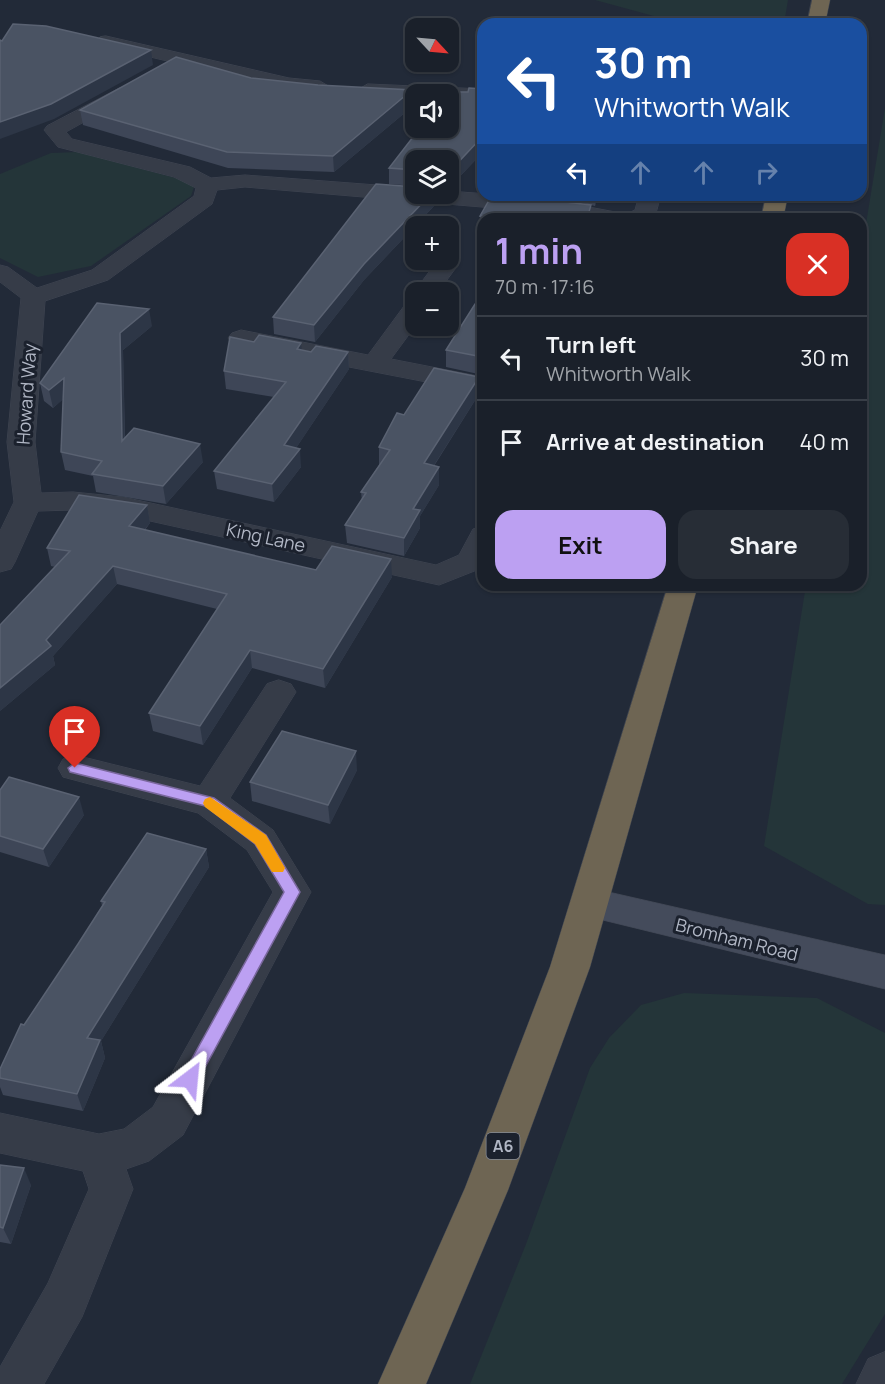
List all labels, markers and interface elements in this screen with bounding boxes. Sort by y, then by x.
north arrow [405,18,459,72]
map controls [405,18,459,336]
text: 30 m [594,33,692,91]
icon: left [495,42,573,120]
button: sound [405,84,459,138]
text: Whitworth Walk [594,88,789,125]
button: layers [405,150,459,204]
icon: left [561,156,594,189]
icon: ahead [624,156,657,189]
icon: ahead [687,156,720,189]
icon: right [750,156,783,189]
button: + [405,216,459,270]
text: 1 min [495,226,583,275]
button: close [786,233,849,296]
text: 70 m · 17:16 [495,273,595,300]
button: − [405,282,459,336]
text: Turn left [546,330,636,360]
street label: Howard Way [10,342,42,445]
icon: left [495,342,528,375]
text: 30 m [800,343,849,373]
text: Whitworth Walk [546,360,691,387]
icon: arrive [495,426,528,459]
text: Arrive at destination [546,427,764,457]
text: 40 m [800,427,849,457]
button: Exit [495,510,666,579]
button: Share [678,510,849,579]
street label: King Lane [224,517,308,557]
pin [49,706,100,768]
icon: arrive [58,715,91,748]
street label: Bromham Road [673,912,801,966]
position arrow [158,1047,222,1111]
road number: A6 [486,1133,520,1159]

